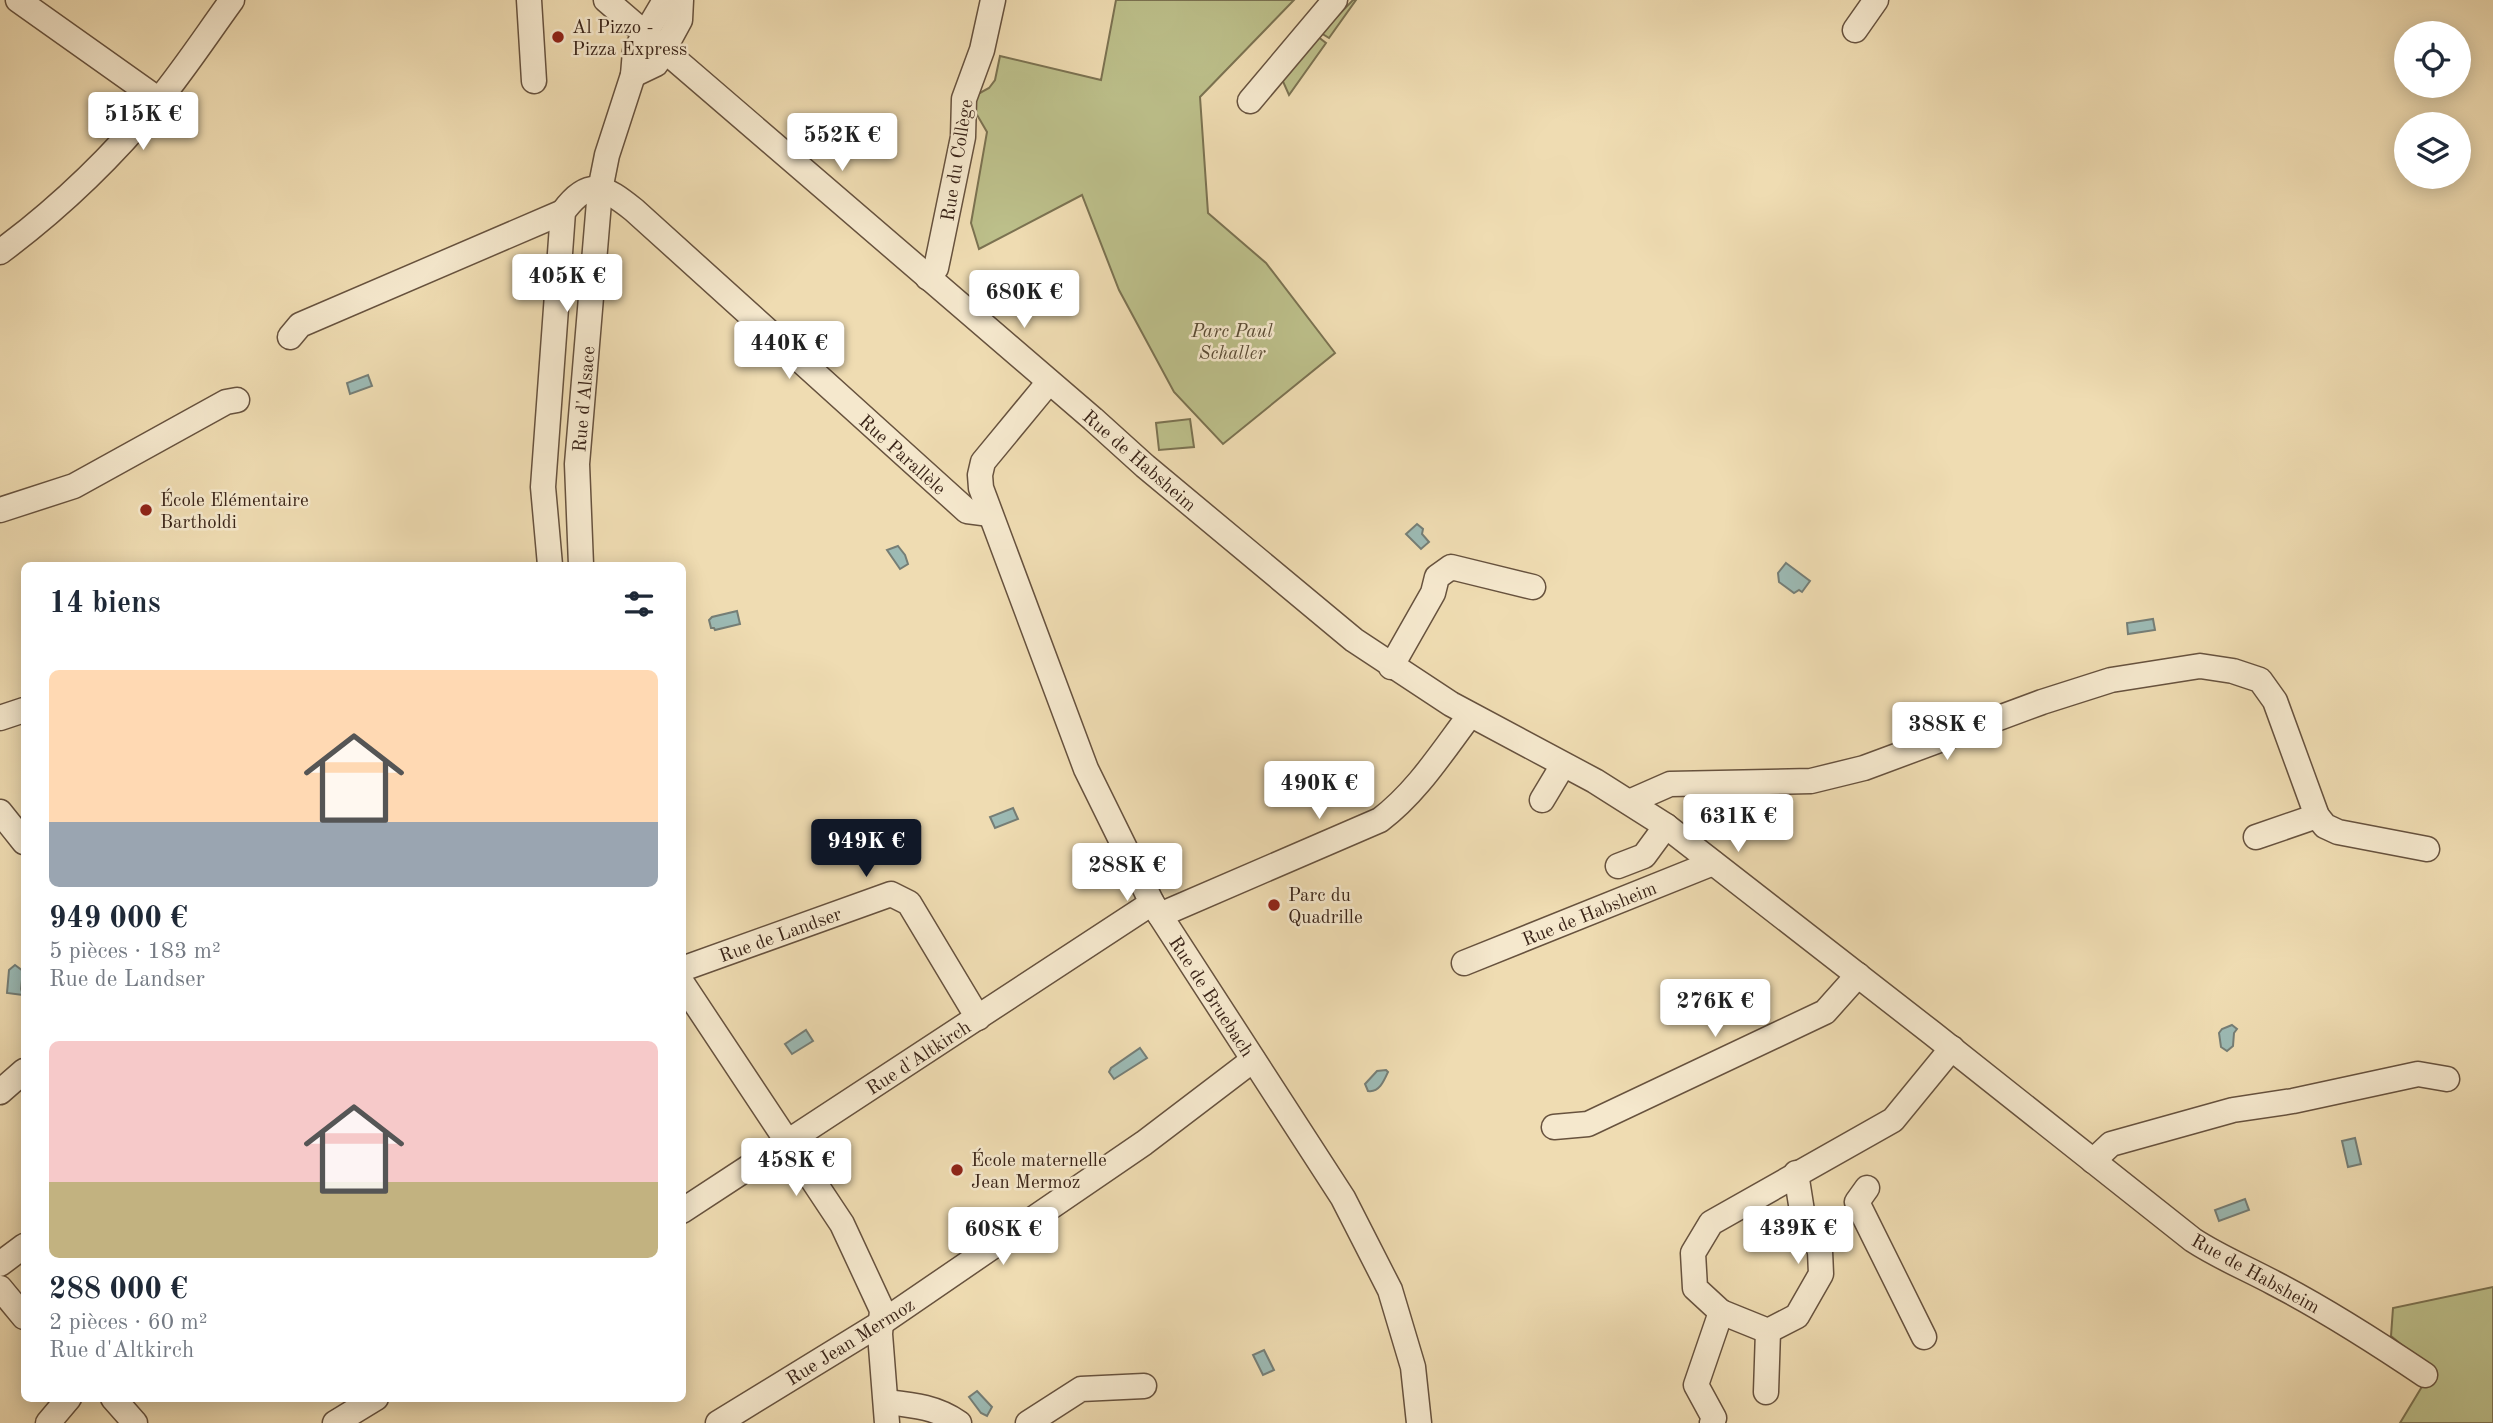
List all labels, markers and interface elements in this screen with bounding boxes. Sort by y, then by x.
place label: Al Pizzo - Pizza Express [572,19,687,60]
map controls [2394,21,2471,189]
button: locate [2394,21,2471,98]
marker: Al Pizzo - Pizza Express [550,29,566,45]
pin: 515K € [86,92,200,152]
street label: Rue du Collège [939,98,978,223]
text: 515K € [104,103,182,126]
button: layers [2394,112,2471,189]
pin: 552K € [785,114,899,173]
text: 552K € [803,124,881,147]
pin: 405K € [510,254,624,314]
text: 405K € [528,265,606,288]
pin: 680K € [967,270,1081,330]
text: 680K € [985,281,1063,304]
pin: 440K € [732,322,846,381]
park label: Parc Paul Schaller [1190,323,1273,364]
text: 440K € [750,332,828,355]
street label: Rue d'Alsace [571,345,600,453]
street label: Rue de Habsheim [1078,408,1199,516]
street label: Rue Parallèle [854,412,948,499]
place label: École Elémentaire Bartholdi [160,488,309,533]
marker: École Elémentaire Bartholdi [138,502,154,518]
icon: filters [620,585,658,623]
text: 14 biens [49,589,161,619]
pin: 388K € [1890,702,2004,762]
text: 388K € [1908,713,1986,736]
icon: home [291,715,417,841]
pin: 490K € [1262,762,1376,821]
text: 490K € [1280,772,1358,795]
pin: 631K € [1681,794,1795,854]
text: 631K € [1699,805,1777,828]
pin: 949K € [809,820,923,879]
text: 949K € [827,830,905,853]
pin: 288K € [1070,844,1184,903]
text: 288K € [1088,854,1166,877]
street label: Rue de Habsheim [1520,880,1660,951]
place label: Parc du Quadrille [1288,887,1363,928]
marker: Parc du Quadrille [1266,897,1282,913]
text: 949 000 € [49,904,188,934]
street label: Rue de Landser [717,905,845,967]
street label: Rue de Bruebach [1164,934,1256,1061]
text: 5 pièces · 183 m² [49,940,221,963]
text: Rue de Landser [49,968,205,991]
pin: 276K € [1658,979,1772,1039]
text: 276K € [1676,990,1754,1013]
street label: Rue d'Altkirch [864,1018,975,1100]
icon: home [291,1086,417,1212]
pin: 458K € [739,1138,853,1198]
place label: École maternelle Jean Mermoz [971,1148,1107,1193]
text: 458K € [757,1149,835,1172]
marker: École maternelle Jean Mermoz [949,1162,965,1178]
pin: 439K € [1741,1206,1855,1266]
pin: 608K € [946,1208,1060,1267]
text: 439K € [1759,1217,1837,1240]
text: 608K € [964,1218,1042,1241]
street label: Rue de Habsheim [2187,1232,2322,1318]
text: 288 000 € [49,1275,188,1305]
street label: Rue Jean Mermoz [784,1296,919,1390]
text: 2 pièces · 60 m² [49,1311,208,1334]
text: Rue d'Altkirch [49,1339,194,1362]

